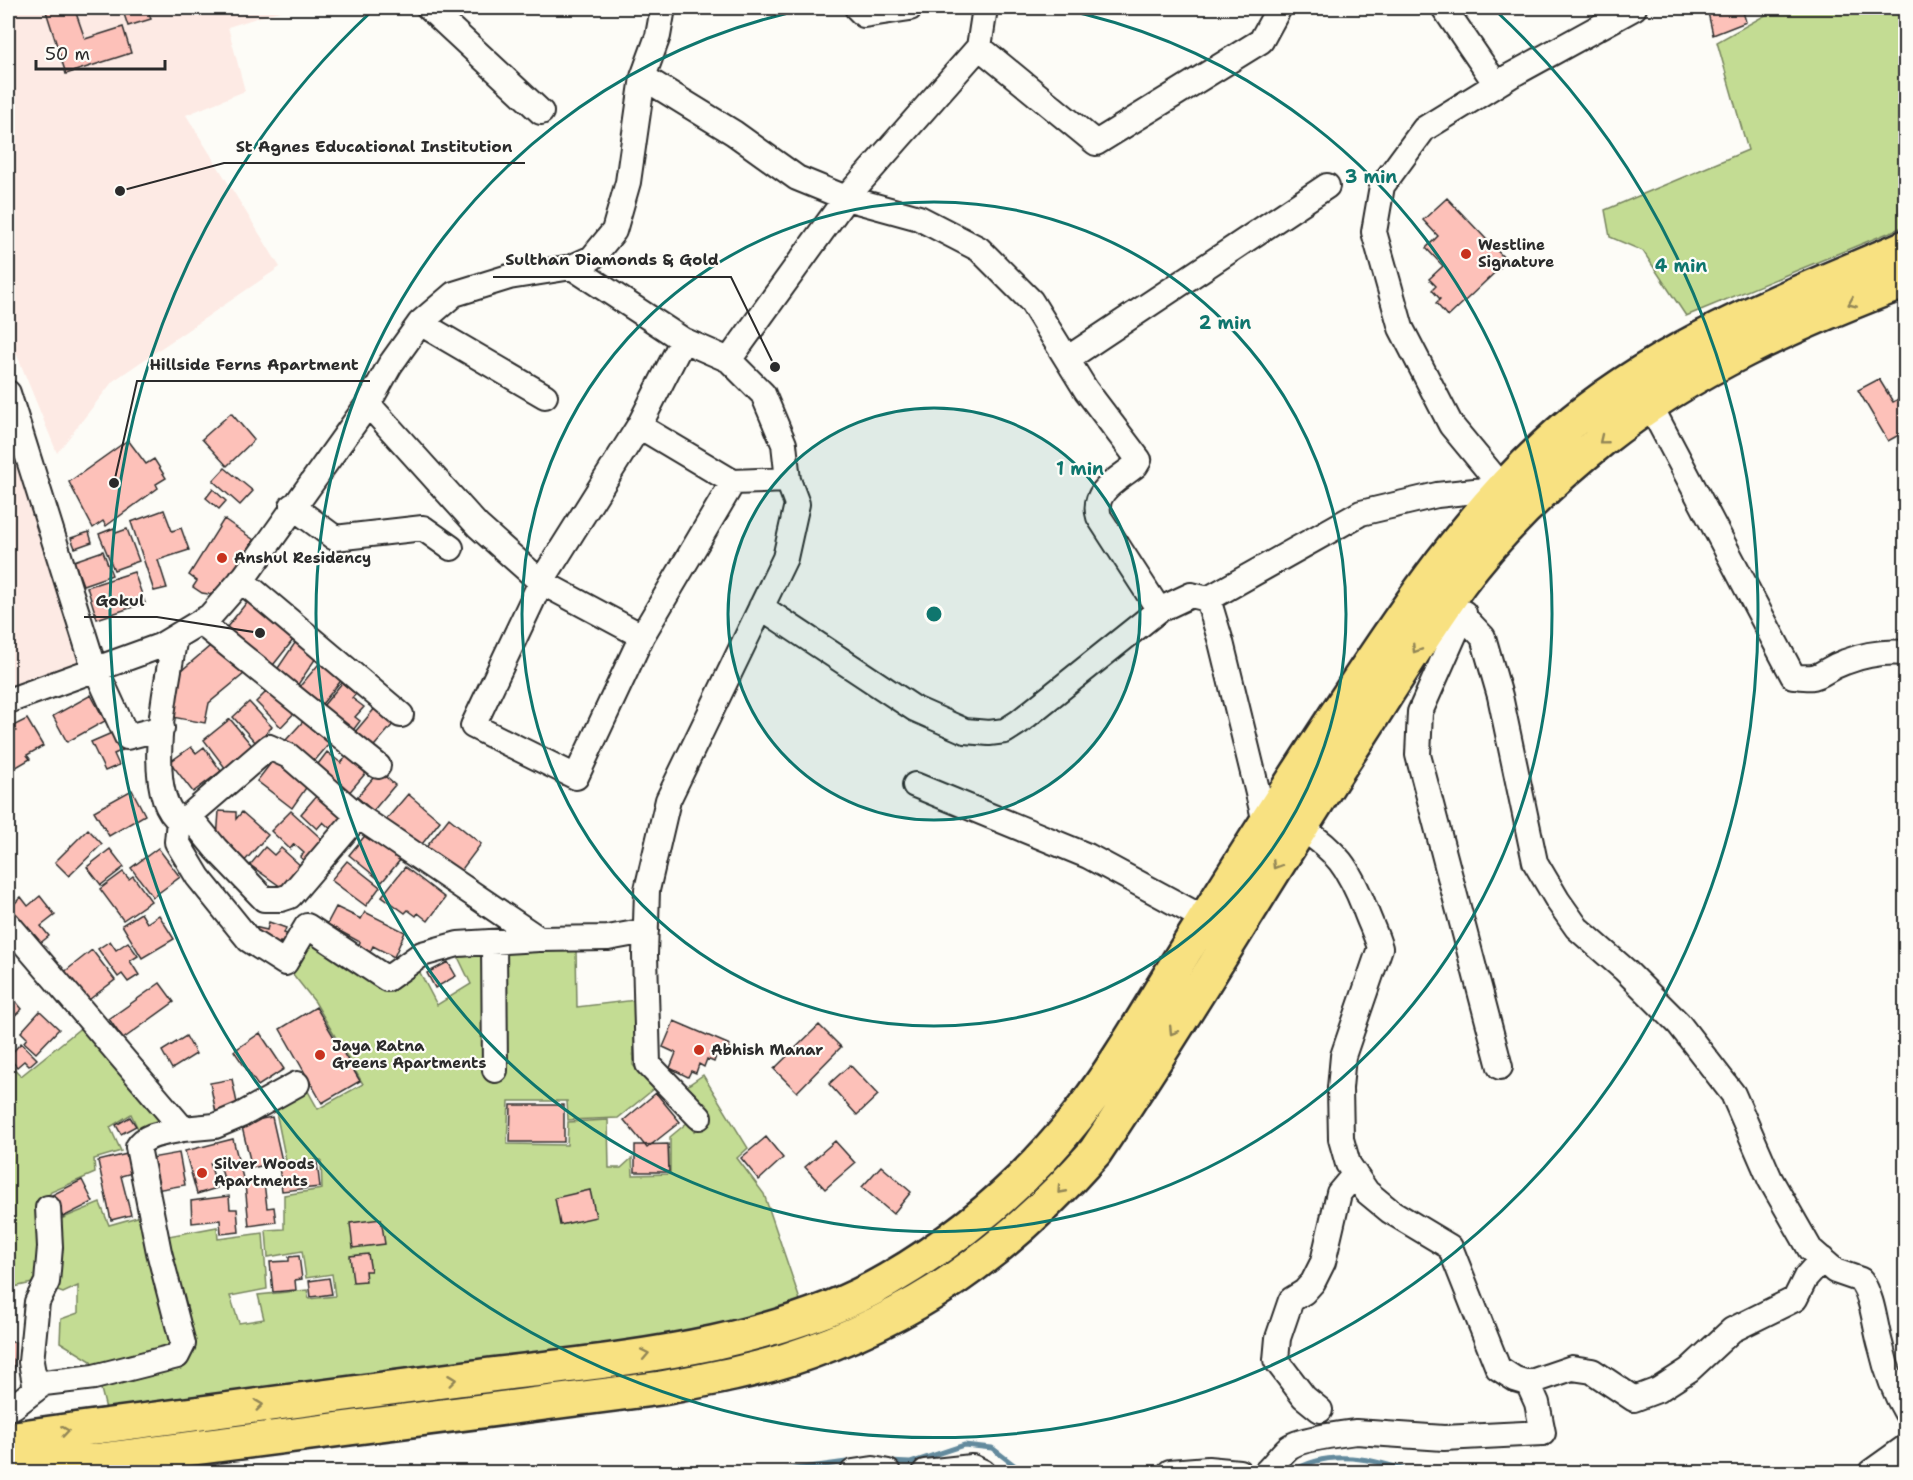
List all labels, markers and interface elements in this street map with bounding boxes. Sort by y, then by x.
scale bar [36,33,165,71]
text: 50 m [45,42,90,66]
callout: St Agnes Educational Institution [224,129,525,163]
text: St Agnes Educational Institution [236,136,513,157]
text: 3 min [1345,165,1397,189]
place label: Westline Signature [1478,235,1554,272]
callout: Sulthan Diamonds & Gold [493,243,731,277]
marker: Westline Signature [1459,247,1473,261]
text: Sulthan Diamonds & Gold [505,249,719,270]
text: 4 min [1655,254,1707,278]
one-way arrow [1847,296,1858,308]
text: 2 min [1199,311,1251,335]
callout: Hillside Ferns Apartment [137,347,370,381]
text: Hillside Ferns Apartment [149,354,359,375]
one-way arrow [1599,432,1610,443]
text: 1 min [1056,457,1104,481]
place label: Anshul Residency [234,548,371,568]
marker: Anshul Residency [215,551,229,565]
callout: Gokul [84,583,157,617]
text: Gokul [96,590,145,611]
centre of rings [924,604,944,624]
one-way arrow [1412,643,1424,653]
one-way arrow [1272,858,1283,869]
one-way arrow [1168,1025,1180,1035]
place label: Jaya Ratna Greens Apartments [332,1036,486,1073]
place label: Abhish Manar [711,1040,823,1060]
marker: Abhish Manar [692,1043,706,1057]
marker: Jaya Ratna Greens Apartments [313,1048,327,1062]
place label: Silver Woods Apartments [214,1154,315,1191]
marker: Silver Woods Apartments [195,1166,209,1180]
one-way arrow [1057,1183,1068,1194]
one-way arrow [640,1348,650,1361]
one-way arrow [447,1374,457,1386]
one-way arrow [254,1399,263,1411]
one-way arrow [61,1425,70,1437]

